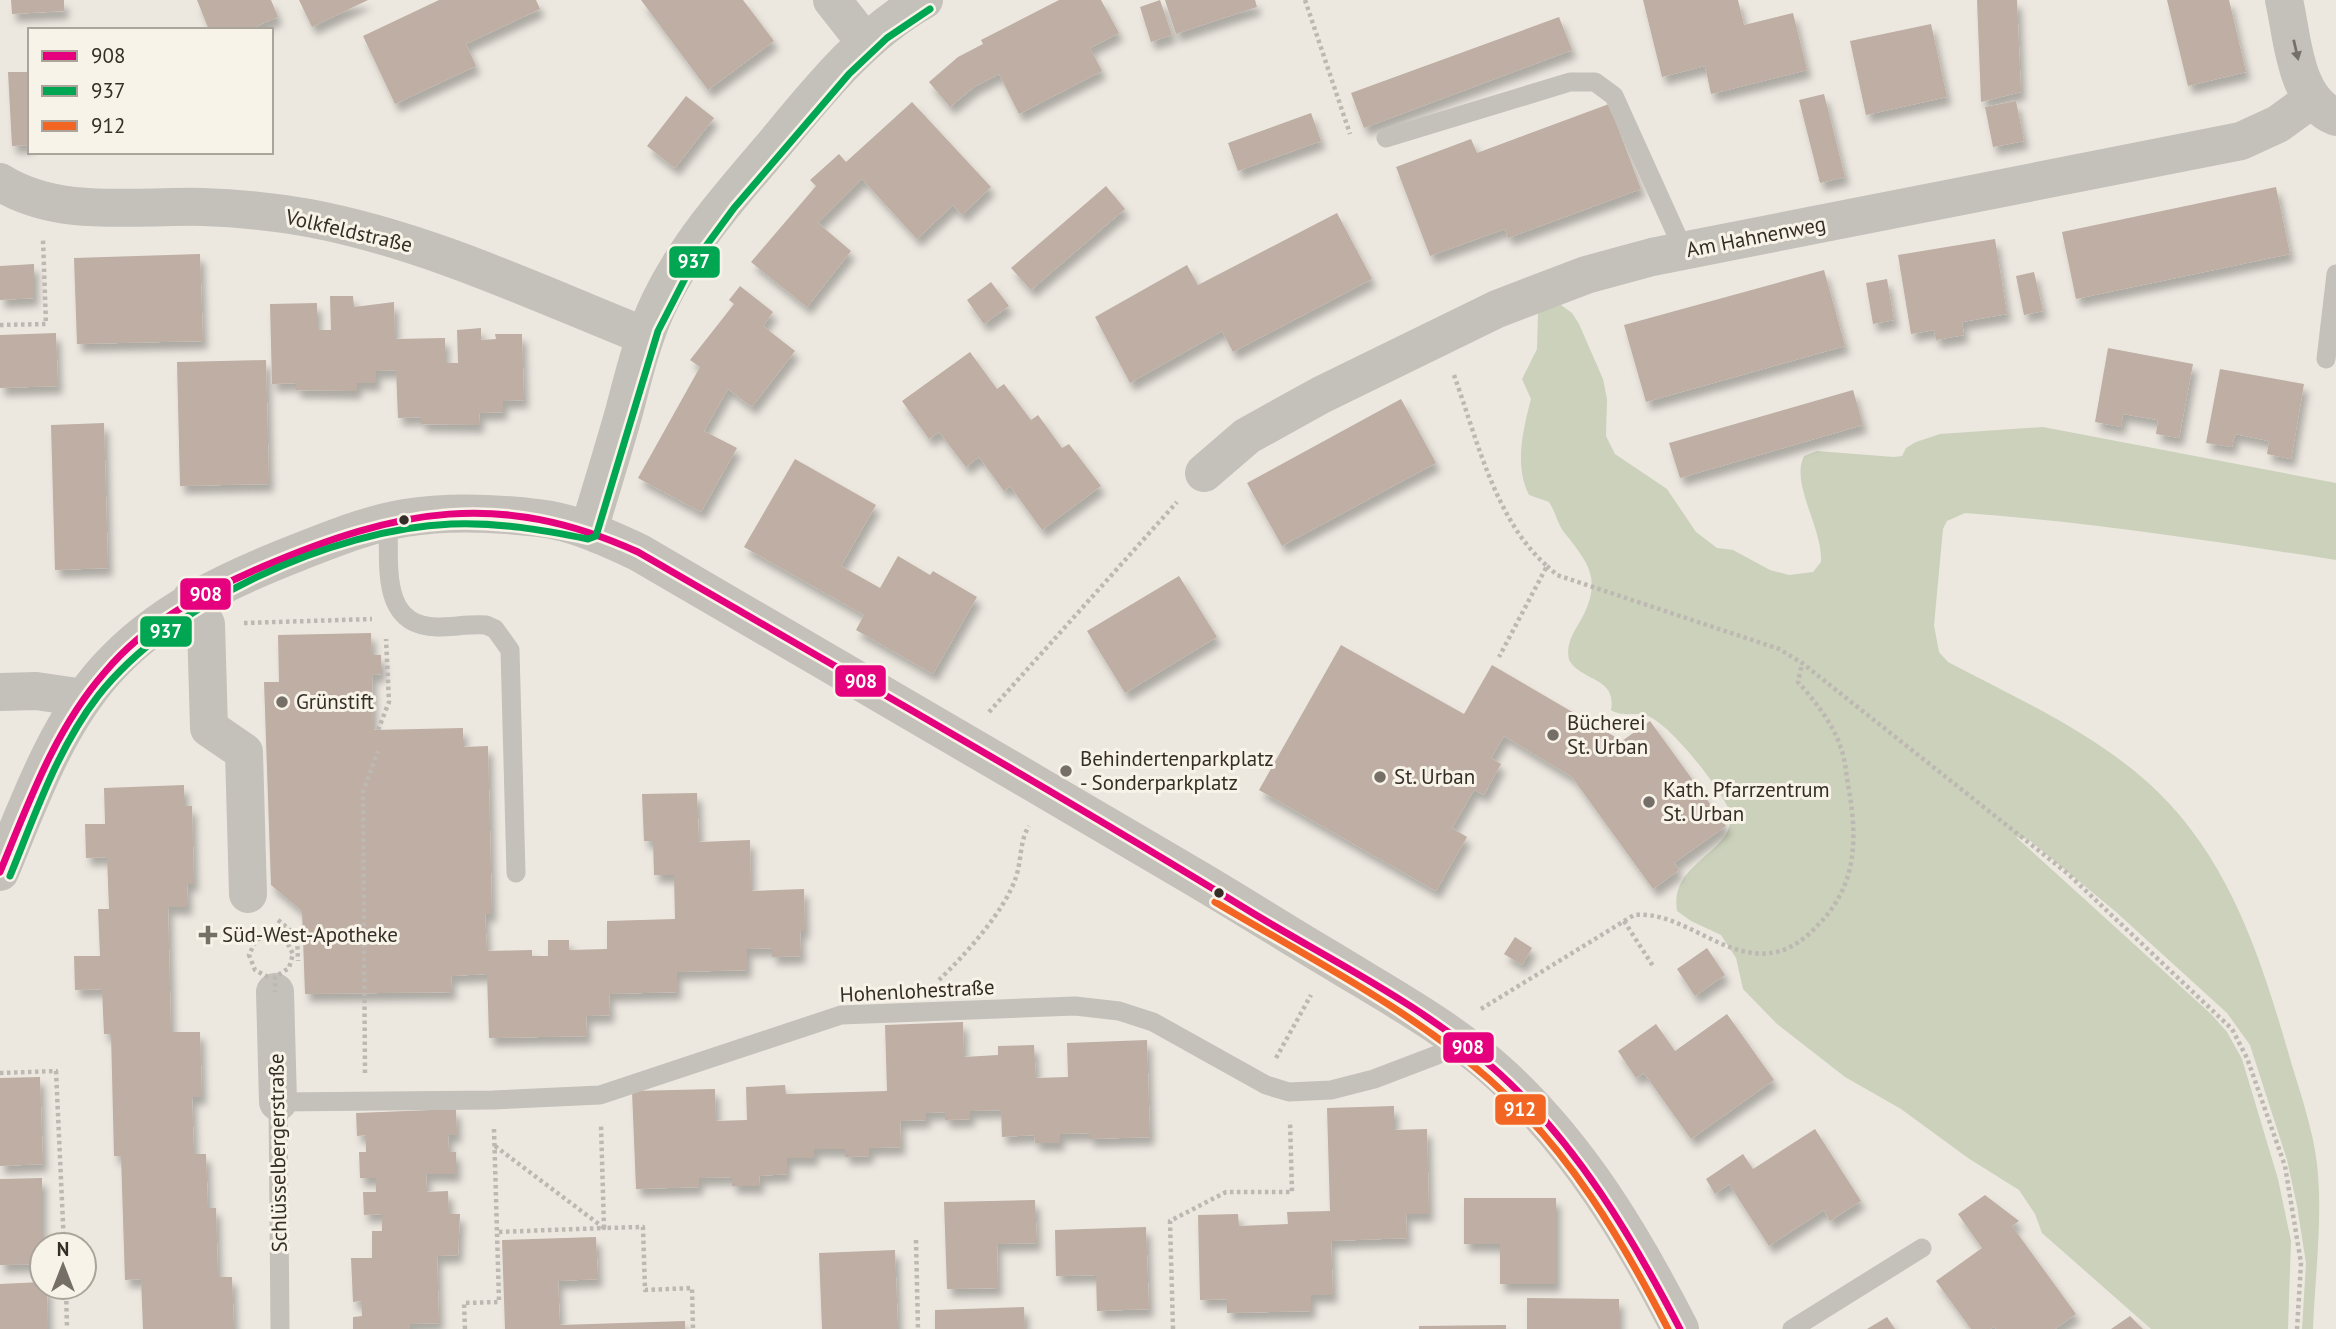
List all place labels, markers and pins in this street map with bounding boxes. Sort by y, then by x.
unlabelled marker [397,513,411,527]
place label: Grünstift [296,688,374,715]
marker: Grünstift [274,694,290,710]
place label: Bücherei St. Urban [1567,709,1648,760]
marker: Bücherei St. Urban [1545,727,1561,743]
place label: Behindertenparkplatz - Sonderparkplatz [1080,745,1274,796]
marker: Behindertenparkplatz - Sonderparkplatz [1058,763,1074,779]
place label: St. Urban [1394,763,1475,790]
marker: St. Urban [1372,769,1388,785]
place label: Kath. Pfarrzentrum St. Urban [1663,776,1830,827]
marker: Kath. Pfarrzentrum St. Urban [1641,794,1657,810]
unlabelled marker [1212,886,1226,900]
place label: Süd-West-Apotheke [222,921,398,948]
marker: Süd-West-Apotheke [200,927,216,943]

